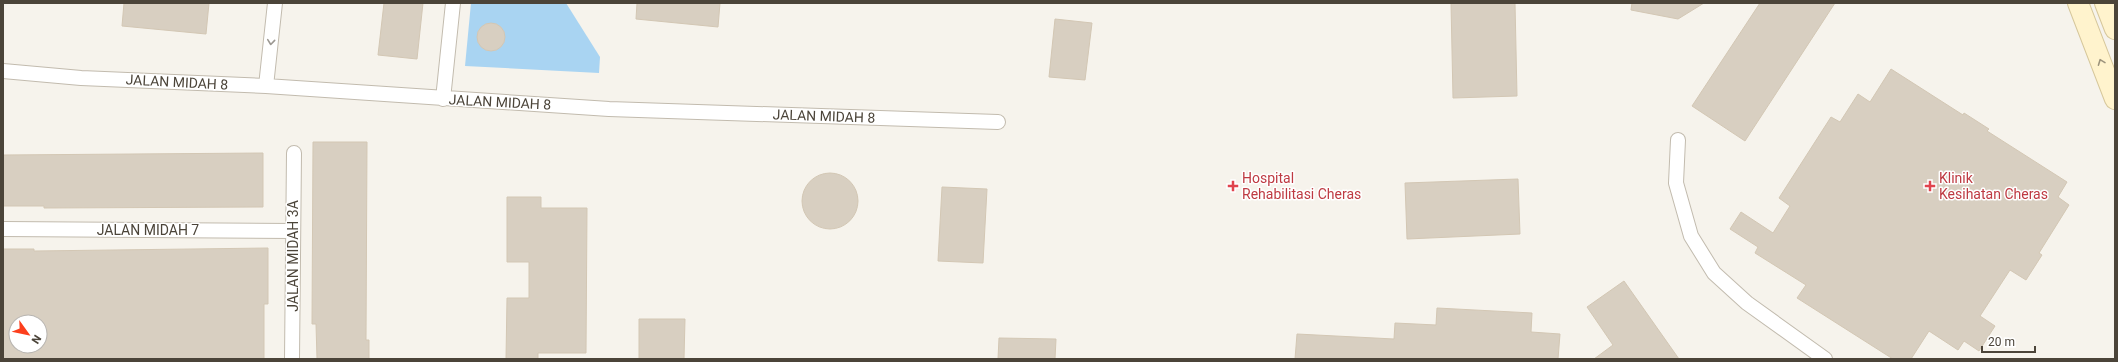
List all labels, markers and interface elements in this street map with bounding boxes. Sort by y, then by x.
one-way arrow [266,39,275,45]
one-way arrow [2098,59,2106,66]
street label: JALAN MIDAH 8 [125,71,229,93]
street label: JALAN MIDAH 8 [448,91,552,113]
street label: JALAN MIDAH 8 [772,106,876,126]
place label: Hospital Rehabilitasi Cheras [1242,170,1361,202]
place label: Klinik Kesihatan Cheras [1939,170,2048,202]
marker: Hospital Rehabilitasi Cheras [1227,180,1239,192]
marker: Klinik Kesihatan Cheras [1924,180,1936,192]
street label: JALAN MIDAH 3A [285,200,301,312]
street label: JALAN MIDAH 7 [97,222,199,238]
north arrow [8,314,48,354]
scale bar [1982,328,2035,354]
text: N [28,332,44,346]
text: 20 m [1988,335,2015,349]

